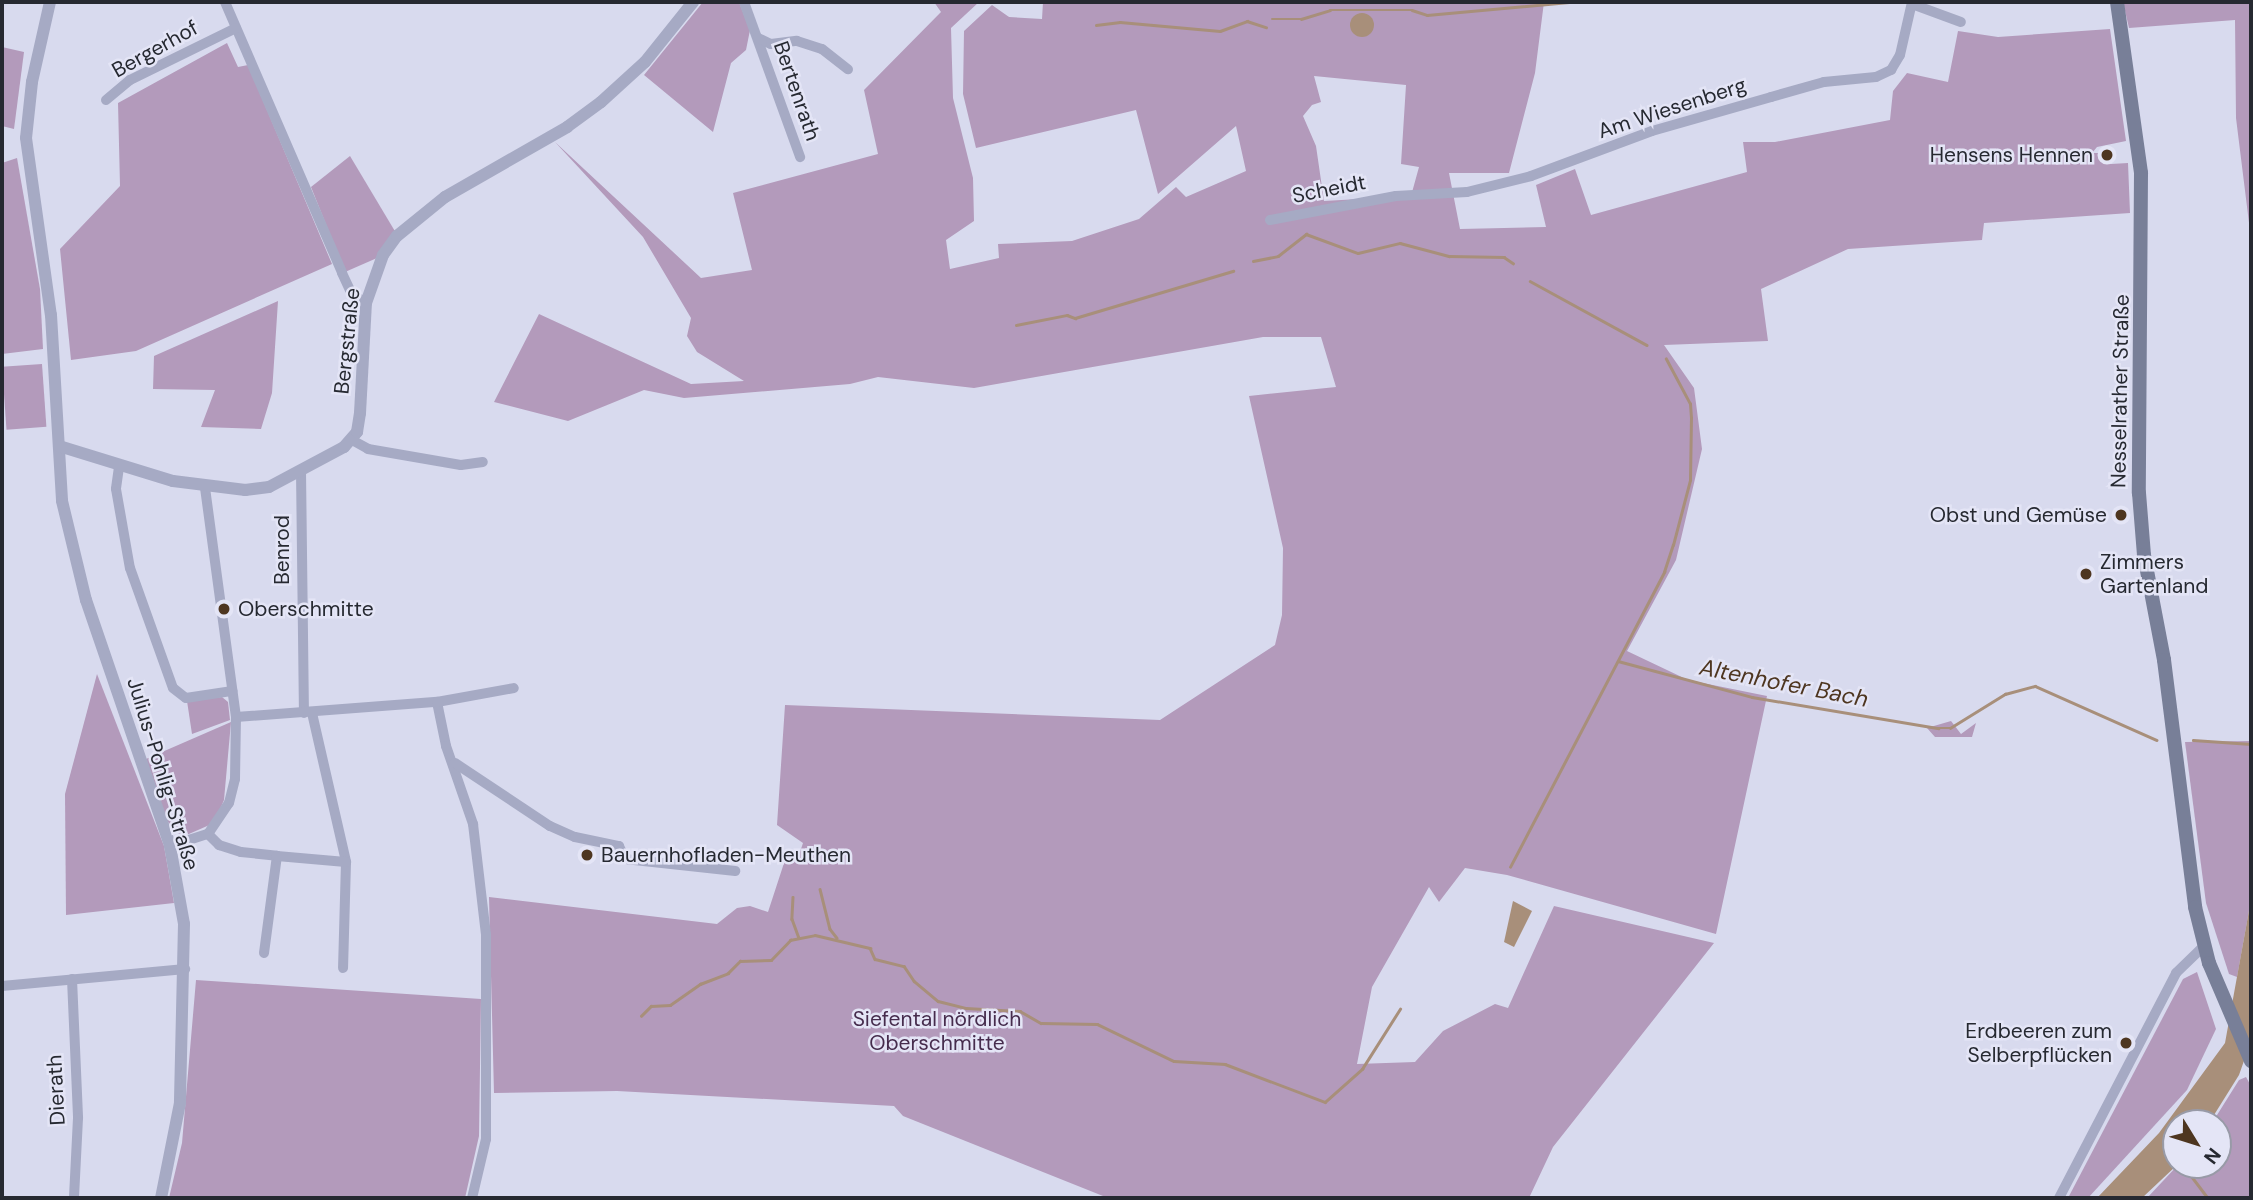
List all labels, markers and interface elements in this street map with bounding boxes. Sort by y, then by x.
street label: Bergerhof [107,15,203,83]
street label: Bertenrath [768,38,826,144]
street label: Am Wiesenberg [1595,72,1749,144]
place label: Hensens Hennen [1930,142,2093,168]
marker: Hensens Hennen [2099,147,2115,163]
street label: Scheidt [1290,170,1368,208]
street label: Bergstraße [329,287,365,395]
street label: Nesselrather Straße [2106,294,2134,488]
place label: Obst und Gemüse [1930,502,2107,528]
marker: Obst und Gemüse [2113,507,2129,523]
street label: Benrod [269,515,295,585]
place label: Zimmers Gartenland [2100,549,2208,599]
marker: Zimmers Gartenland [2078,566,2094,582]
place label: Oberschmitte [238,596,374,622]
marker: Oberschmitte [216,601,232,617]
water label: Altenhofer Bach [1697,653,1871,713]
street label: Julius-Pohlig-Straße [122,675,204,873]
place label: Bauernhofladen-Meuthen [601,842,851,868]
marker: Bauernhofladen-Meuthen [579,847,595,863]
park label: Siefental nördlich Oberschmitte [853,1006,1021,1056]
place label: Erdbeeren zum Selberpflücken [1965,1018,2112,1068]
marker: Erdbeeren zum Selberpflücken [2118,1035,2134,1051]
street label: Dierath [42,1054,70,1126]
north arrow [2162,1109,2232,1179]
text: N [2198,1143,2226,1169]

